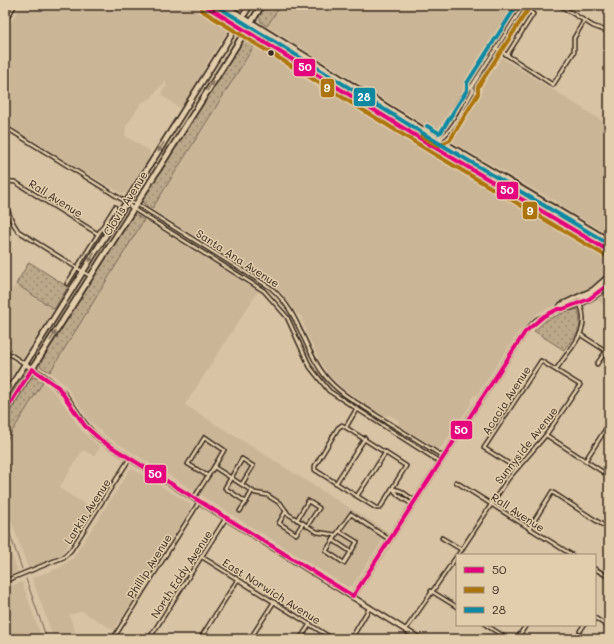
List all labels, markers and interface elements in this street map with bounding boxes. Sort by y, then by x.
unlabelled marker [266,48,276,58]
line badge: 50 [293,58,316,77]
text: 50 [298,59,312,74]
line badge: 9 [320,78,335,98]
one-way arrow [207,80,214,92]
text: 9 [324,80,331,95]
line badge: 28 [353,87,376,107]
text: 28 [358,89,371,104]
one-way arrow [157,142,165,152]
street label: Clovis Avenue [99,168,151,238]
street label: Rall Avenue [26,175,86,221]
line badge: 50 [496,181,519,200]
text: 50 [500,182,514,197]
line badge: 9 [522,201,538,220]
text: 9 [527,203,534,218]
street label: Santa Ana Avenue [193,225,283,291]
one-way arrow [88,251,95,263]
one-way arrow [49,330,56,342]
street label: Acacia Avenue [478,363,534,437]
street label: Sunnyside Avenue [491,403,561,487]
line badge: 50 [450,420,473,440]
text: 50 [454,422,468,437]
line badge: 50 [144,464,167,484]
text: 50 [148,466,162,481]
street label: Larkin Avenue [60,475,114,547]
street label: Rall Avenue [488,489,548,535]
street label: North Eddy Avenue [147,527,215,621]
street label: Phillip Avenue [123,531,175,601]
legend [456,554,596,626]
street label: East Norwich Avenue [220,555,324,627]
text: 50 [492,561,507,577]
text: 9 [492,581,499,597]
text: 28 [492,601,506,617]

